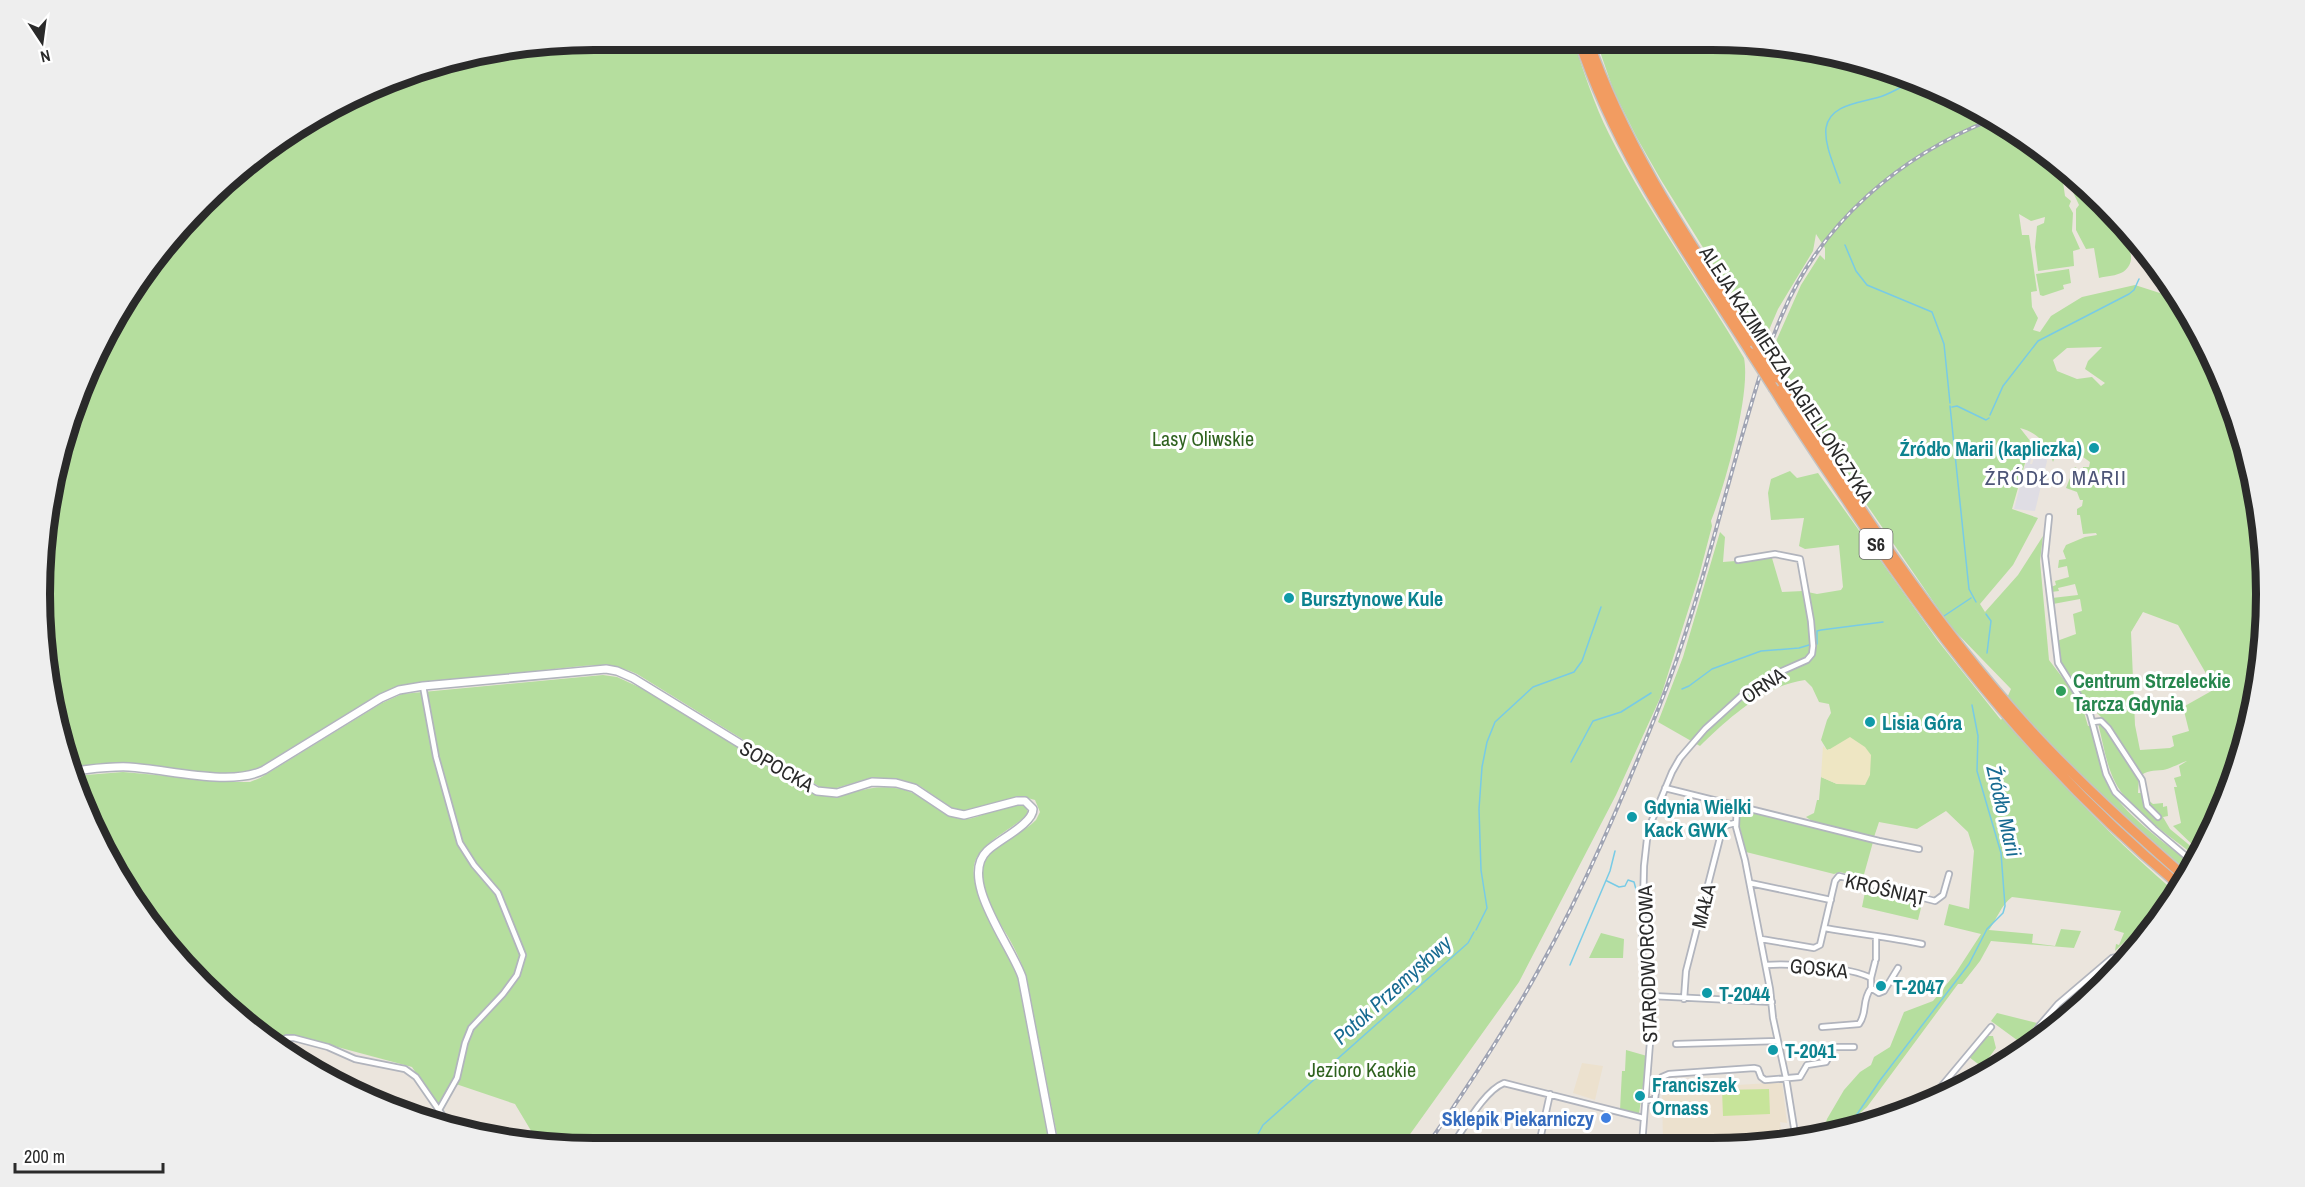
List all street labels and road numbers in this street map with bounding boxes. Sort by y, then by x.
street label: ALEJA KAZIMIERZA JAGIELLOŃCZYKA [1693,240,1880,508]
road number: S6 [1860,529,1892,559]
street label: ORNA [1736,661,1790,709]
street label: SOPOCKA [735,734,819,798]
street label: KROŚNIĄT [1843,867,1929,911]
street label: MAŁA [1684,881,1722,931]
street label: STARODWORCOWA [1631,885,1663,1043]
street label: GOSKA [1789,952,1849,984]

